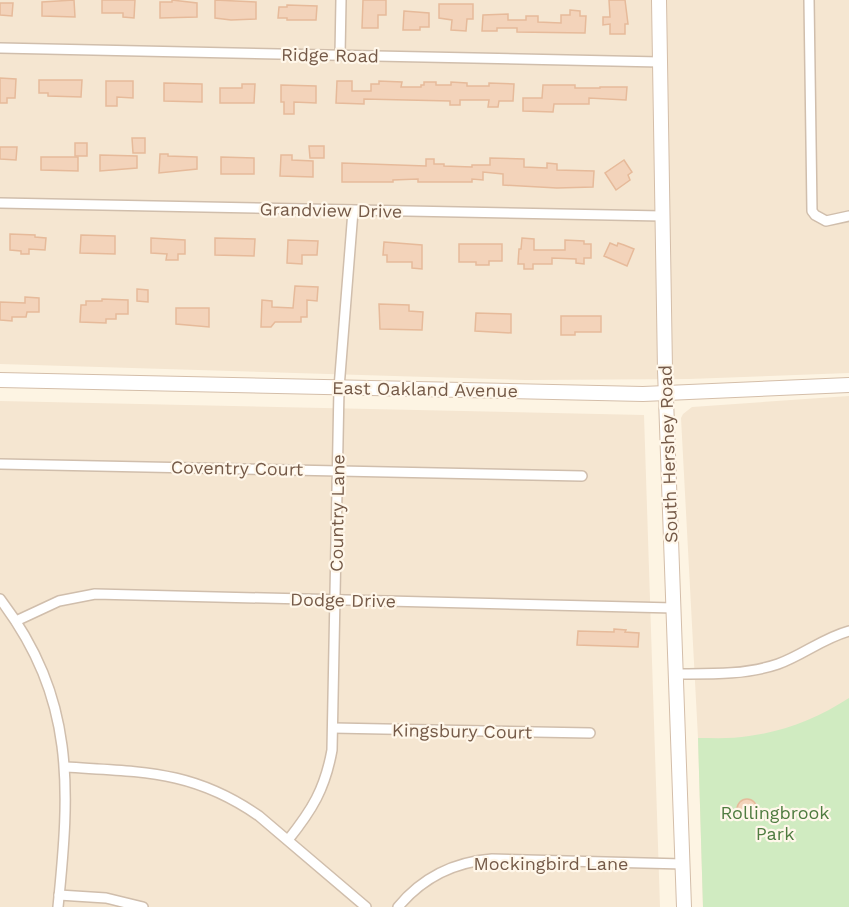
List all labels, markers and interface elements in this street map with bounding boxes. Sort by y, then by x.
street label: Ridge Road [281,44,379,66]
street label: Grandview Drive [260,198,402,222]
street label: South Hershey Road [654,365,682,543]
street label: East Oakland Avenue [332,377,518,401]
street label: Country Lane [325,454,349,572]
street label: Coventry Court [171,456,304,480]
street label: Dodge Drive [290,589,396,611]
street label: Kingsbury Court [392,719,533,743]
park label: Rollingbrook Park [720,802,830,844]
street label: Mockingbird Lane [474,853,628,874]

